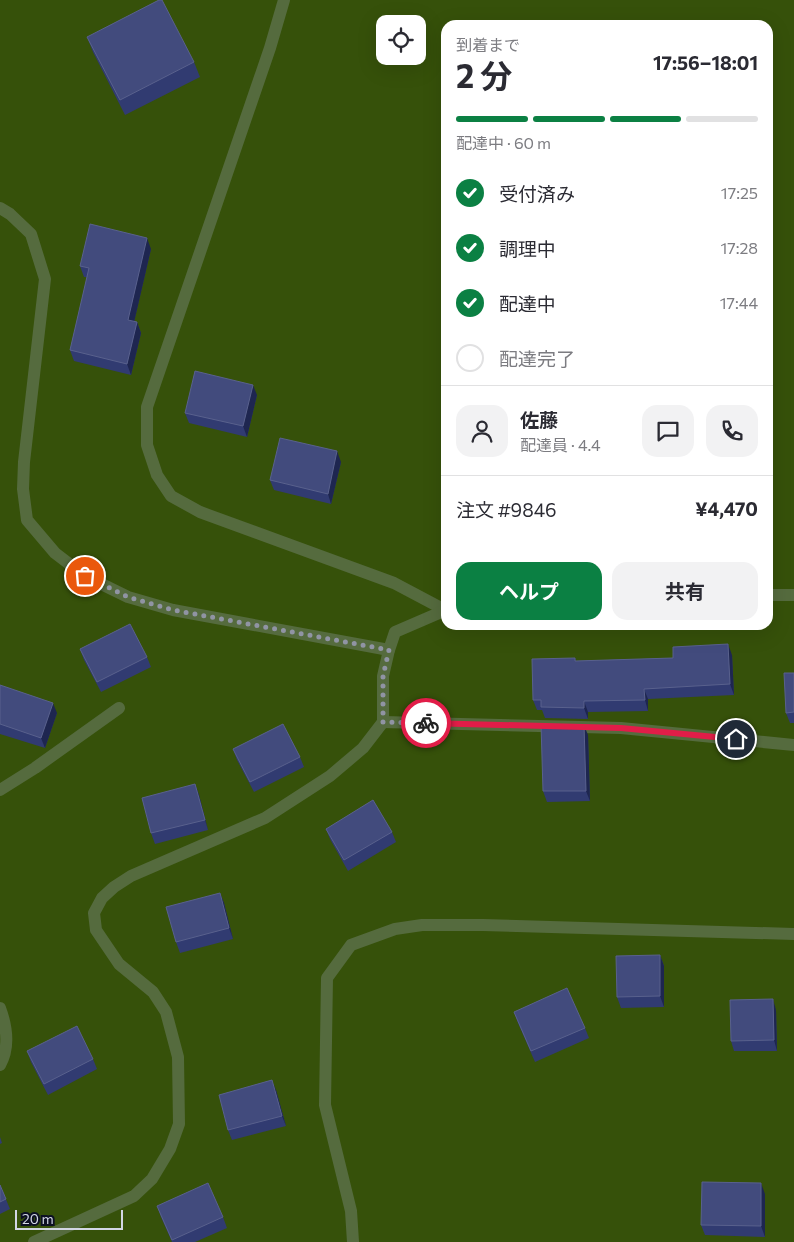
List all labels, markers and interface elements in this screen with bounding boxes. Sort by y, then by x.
map controls [376,15,426,65]
button: locate [376,15,426,65]
text: 到着まで [456,35,520,54]
text: 17:56–18:01 [653,51,758,74]
text: 2 分 [456,55,512,95]
text: 配達中 · 60 m [456,133,551,152]
icon: check [456,179,484,207]
text: 受付済み [499,182,575,205]
text: 17:25 [721,183,758,202]
icon: check [456,234,484,262]
text: 調理中 [499,237,556,260]
text: 17:28 [720,238,758,257]
icon: check [456,289,484,317]
text: 配達中 [499,292,556,315]
text: 17:44 [720,293,758,312]
text: 配達完了 [499,347,575,370]
button: person [456,405,508,457]
button: chat [642,405,694,457]
button: phone [706,405,758,457]
text: 佐藤 [520,408,558,431]
text: 配達員 · 4.4 [520,435,601,454]
text: ¥4,470 [695,497,758,520]
text: 注文 #9846 [456,498,557,521]
pin [64,555,106,597]
icon: bag [71,562,99,590]
button: ヘルプ [456,562,602,620]
button: 共有 [612,562,758,620]
courier [401,698,451,748]
icon: bike [412,709,440,737]
pin [715,718,757,760]
icon: home [722,725,750,753]
scale bar [15,1207,122,1230]
text: 20 m [22,1210,54,1227]

